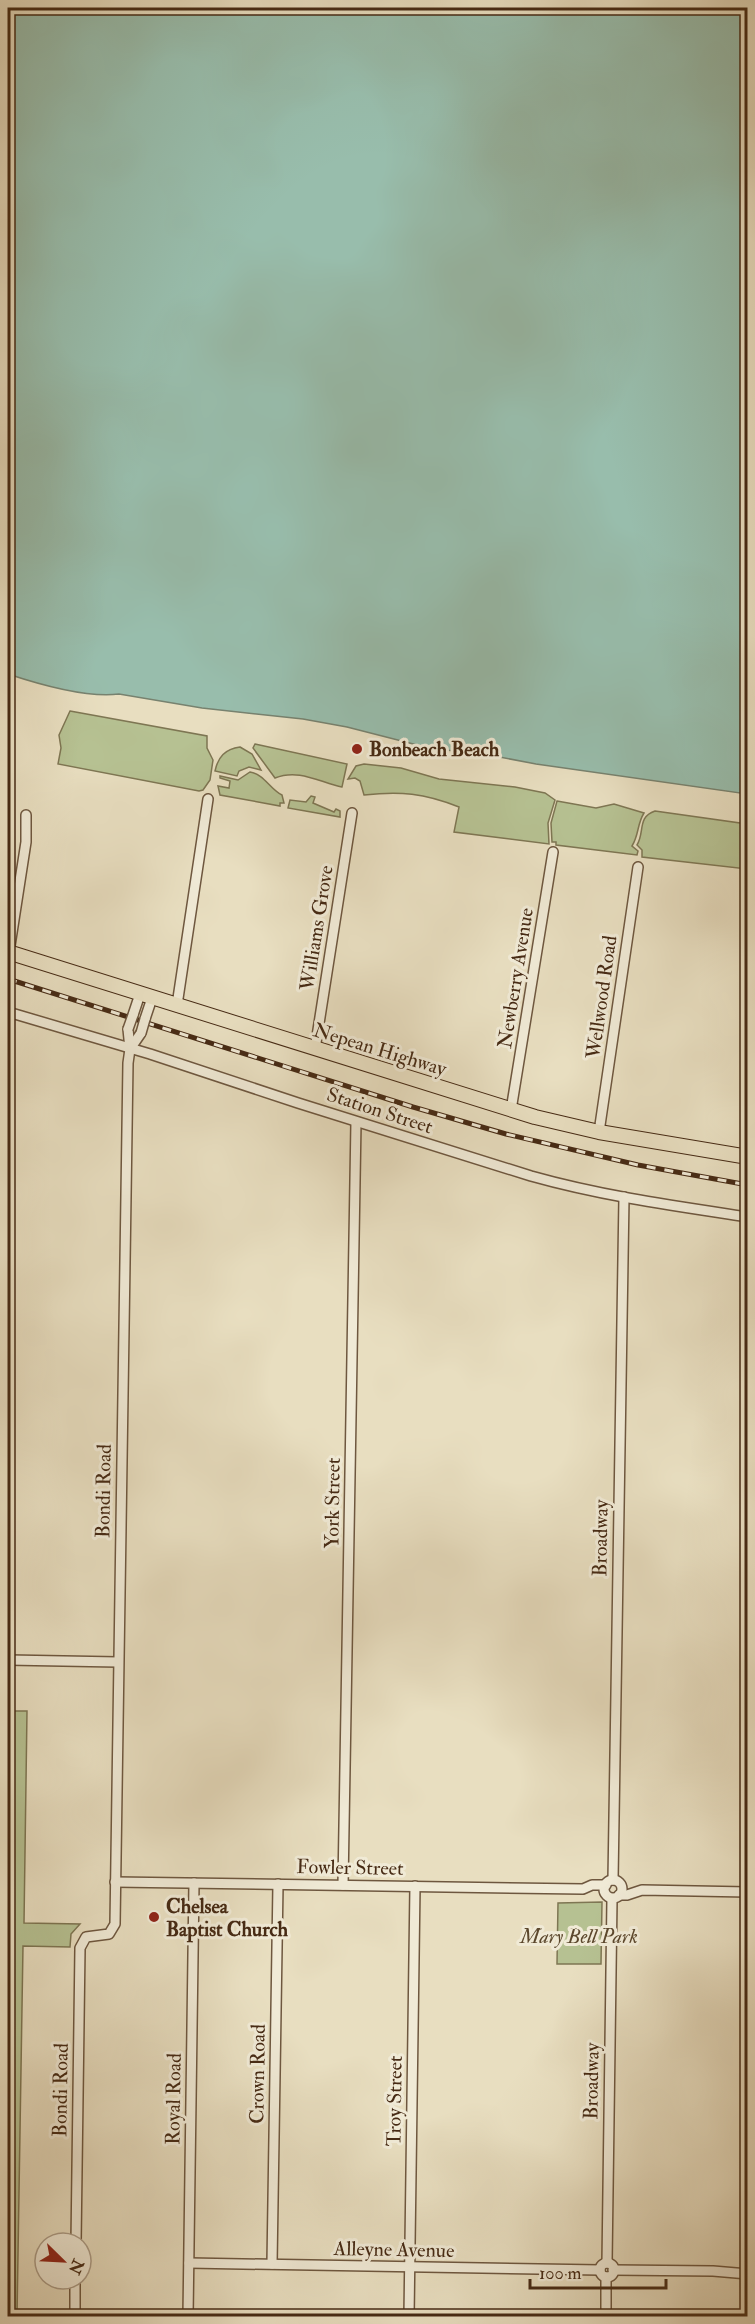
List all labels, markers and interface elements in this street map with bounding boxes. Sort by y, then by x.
place label: Bonbeach Beach [369,737,500,762]
marker: Bonbeach Beach [350,742,364,756]
street label: Williams Grove [294,864,339,994]
street label: Newberry Avenue [492,906,539,1050]
street label: Wellwood Road [580,934,623,1061]
street label: Nepean Highway [310,1017,451,1083]
street label: Station Street [324,1082,436,1139]
street label: Bondi Road [90,1444,117,1538]
street label: York Street [319,1457,346,1549]
street label: Broadway [587,1498,614,1577]
street label: Fowler Street [296,1854,404,1881]
place label: Chelsea Baptist Church [166,1894,289,1943]
marker: Chelsea Baptist Church [147,1910,161,1924]
park label: Mary Bell Park [519,1924,638,1949]
street label: Crown Road [244,2024,271,2124]
street label: Broadway [578,2041,605,2120]
street label: Bondi Road [47,2043,74,2137]
street label: Royal Road [160,2053,187,2145]
street label: Troy Street [381,2055,408,2147]
north arrow [33,2231,93,2291]
street label: Alleyne Avenue [332,2236,455,2263]
scale bar [530,2252,666,2290]
text: N [63,2255,88,2278]
text: 100 m [539,2262,582,2285]

